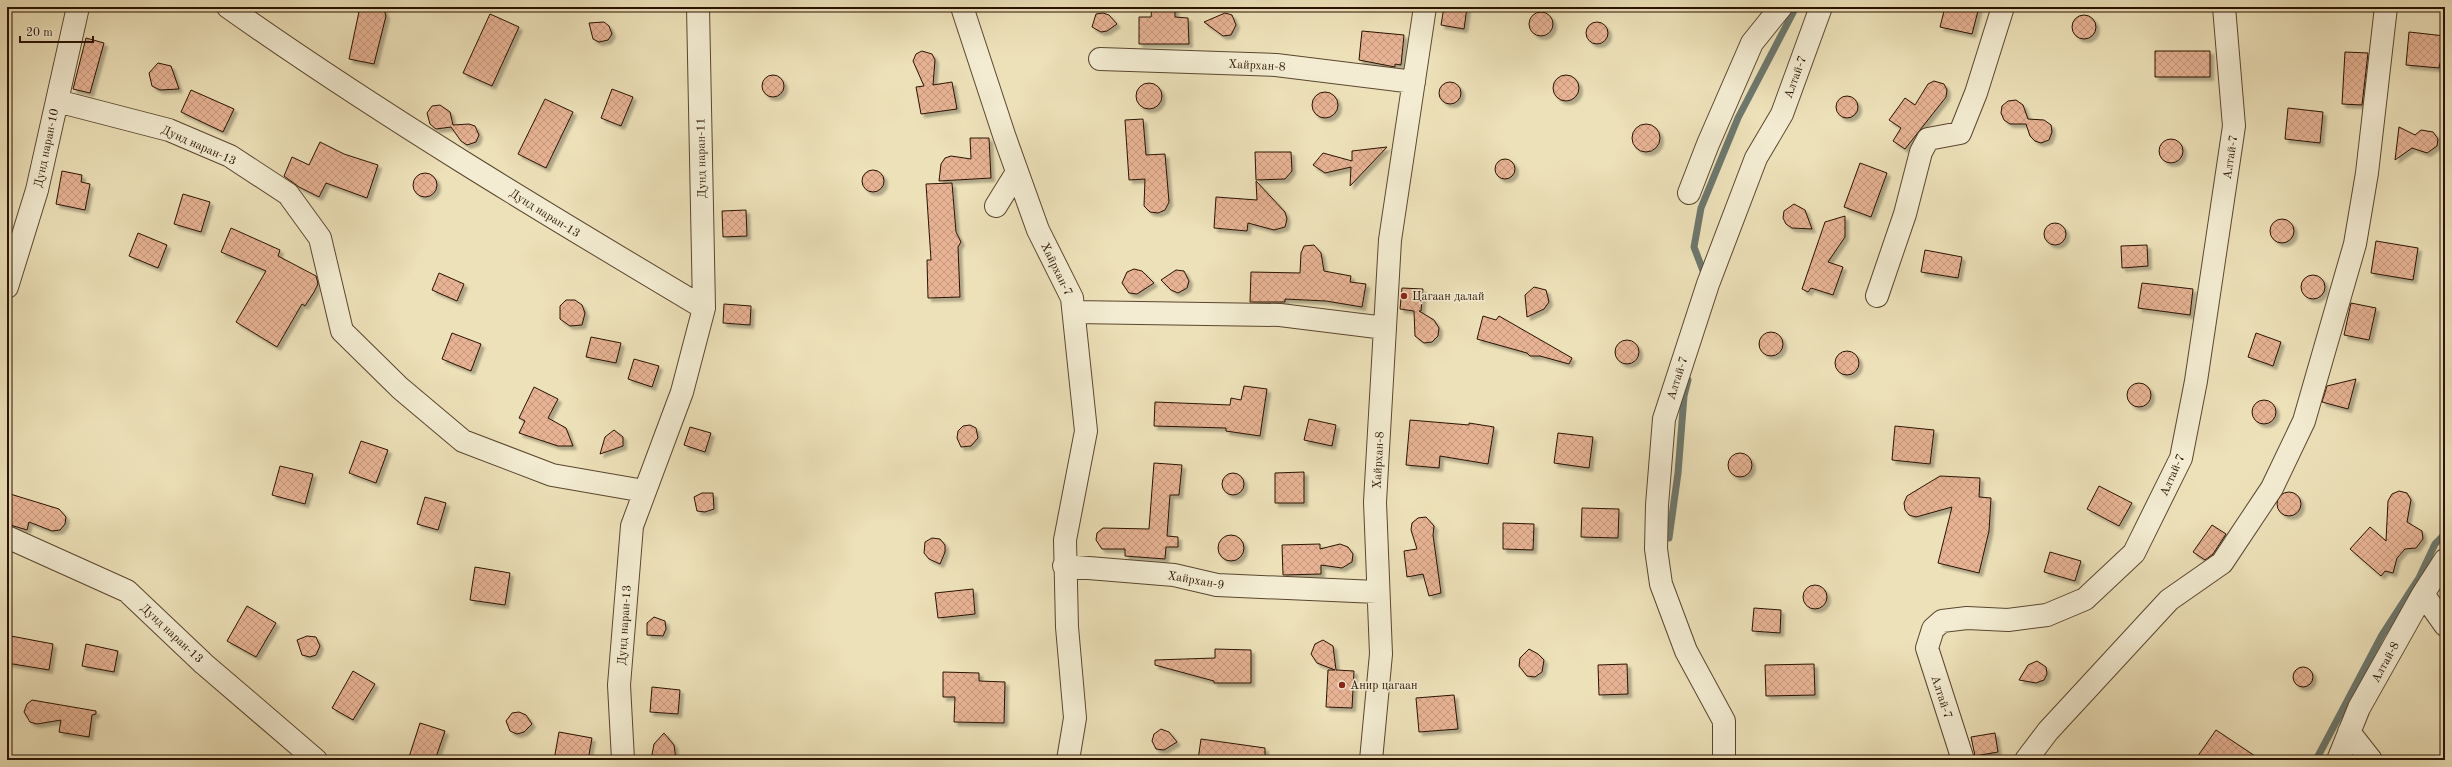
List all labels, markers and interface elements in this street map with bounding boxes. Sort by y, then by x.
scale bar [20,18,93,44]
text: 20 m [26,27,53,39]
street label: Алтай-7 [1783,54,1809,100]
street label: Хайрхан-8 [1228,59,1286,73]
street label: Дунд наран-10 [33,107,61,189]
street label: Дунд наран-11 [695,118,709,198]
street label: Дунд наран-13 [159,124,238,168]
street label: Алтай-7 [2222,134,2240,180]
street label: Дунд наран-13 [507,187,582,240]
street label: Хайрхан-7 [1038,241,1074,298]
marker: Цагаан далай [1399,291,1409,301]
place label: Цагаан далай [1412,291,1484,303]
street label: Алтай-7 [1665,355,1691,401]
street label: Хайрхан-8 [1372,431,1386,489]
street label: Алтай-7 [2158,453,2187,498]
street label: Хайрхан-9 [1166,570,1225,592]
street label: Дунд наран-13 [616,584,634,666]
street label: Дунд наран-13 [138,602,205,666]
street label: Алтай-8 [2370,640,2402,685]
street label: Алтай-7 [1928,674,1954,720]
marker: Анир цагаан [1337,680,1347,690]
place label: Анир цагаан [1350,680,1418,692]

